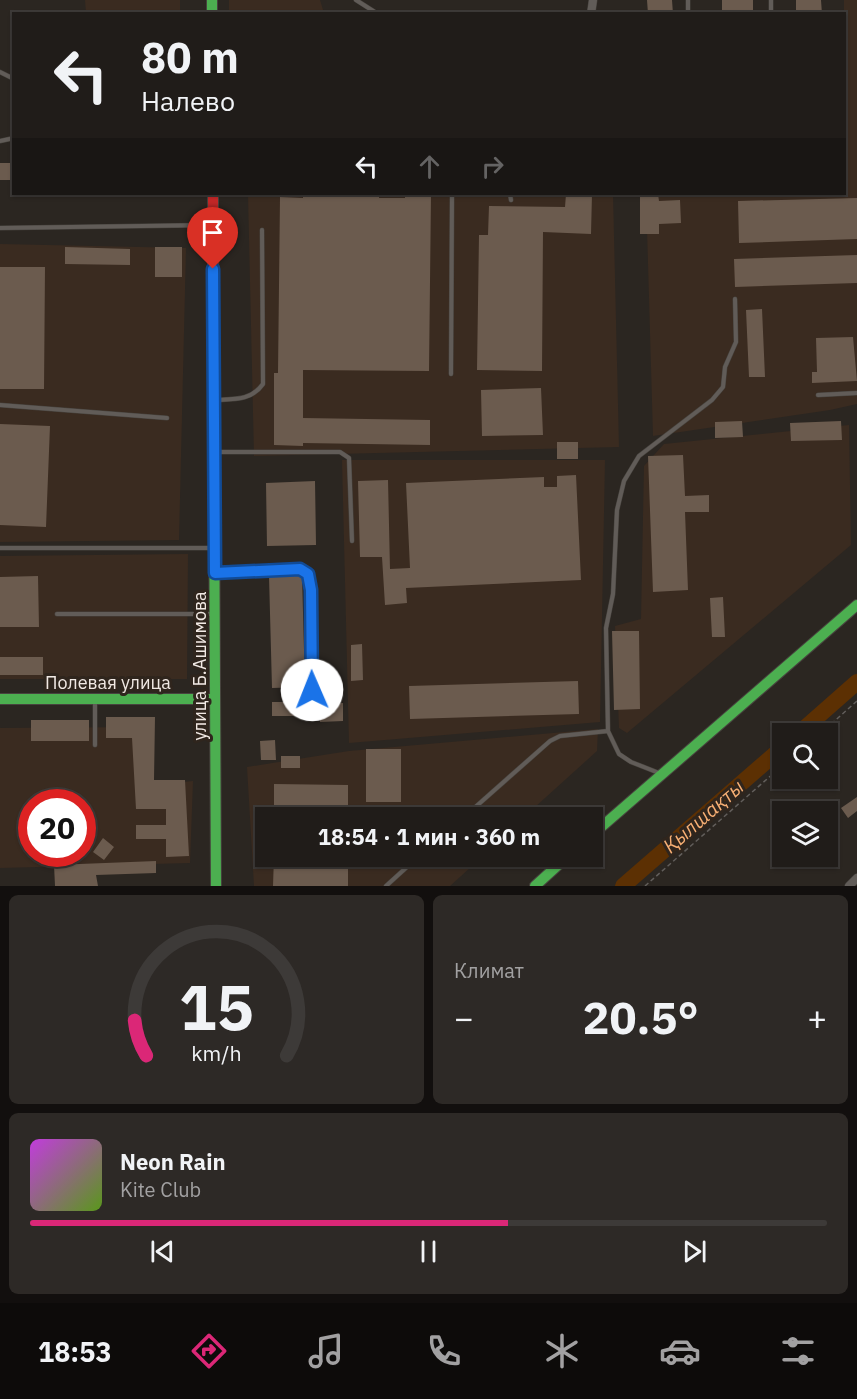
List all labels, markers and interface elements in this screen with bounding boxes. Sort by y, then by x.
text: 80 m [141,30,239,85]
icon: left [42,36,120,114]
text: Налево [141,83,235,118]
icon: left [350,150,383,183]
icon: ahead [413,150,446,183]
icon: right [476,150,509,183]
pin [187,207,238,269]
icon: arrive [196,216,229,249]
street label: улица Б.Ашимова [188,591,211,741]
position arrow [280,658,344,722]
street label: Полевая улица [45,671,171,694]
map controls [772,723,838,867]
button: search [772,723,838,789]
water label: Қылшақты [657,773,749,859]
speed limit sign: 20 [18,789,96,867]
button: layers [772,801,838,867]
text: 18:54 · 1 мин · 360 m [318,822,540,851]
text: Климат [454,957,524,984]
text: 15 [179,966,254,1047]
text: 20.5° [582,988,699,1046]
text: − [454,996,474,1039]
text: + [807,996,827,1039]
text: km/h [191,1040,242,1068]
text: Neon Rain [120,1147,226,1176]
text: Kite Club [120,1176,201,1203]
icon: previous [146,1235,179,1268]
icon: pause [412,1235,445,1268]
icon: next [678,1235,711,1268]
icon: directions [188,1330,230,1372]
icon: music [305,1330,347,1372]
icon: phone [423,1330,465,1372]
icon: climate [541,1330,583,1372]
icon: car [659,1330,701,1372]
icon: filters [777,1330,819,1372]
text: 18:53 [38,1334,112,1369]

